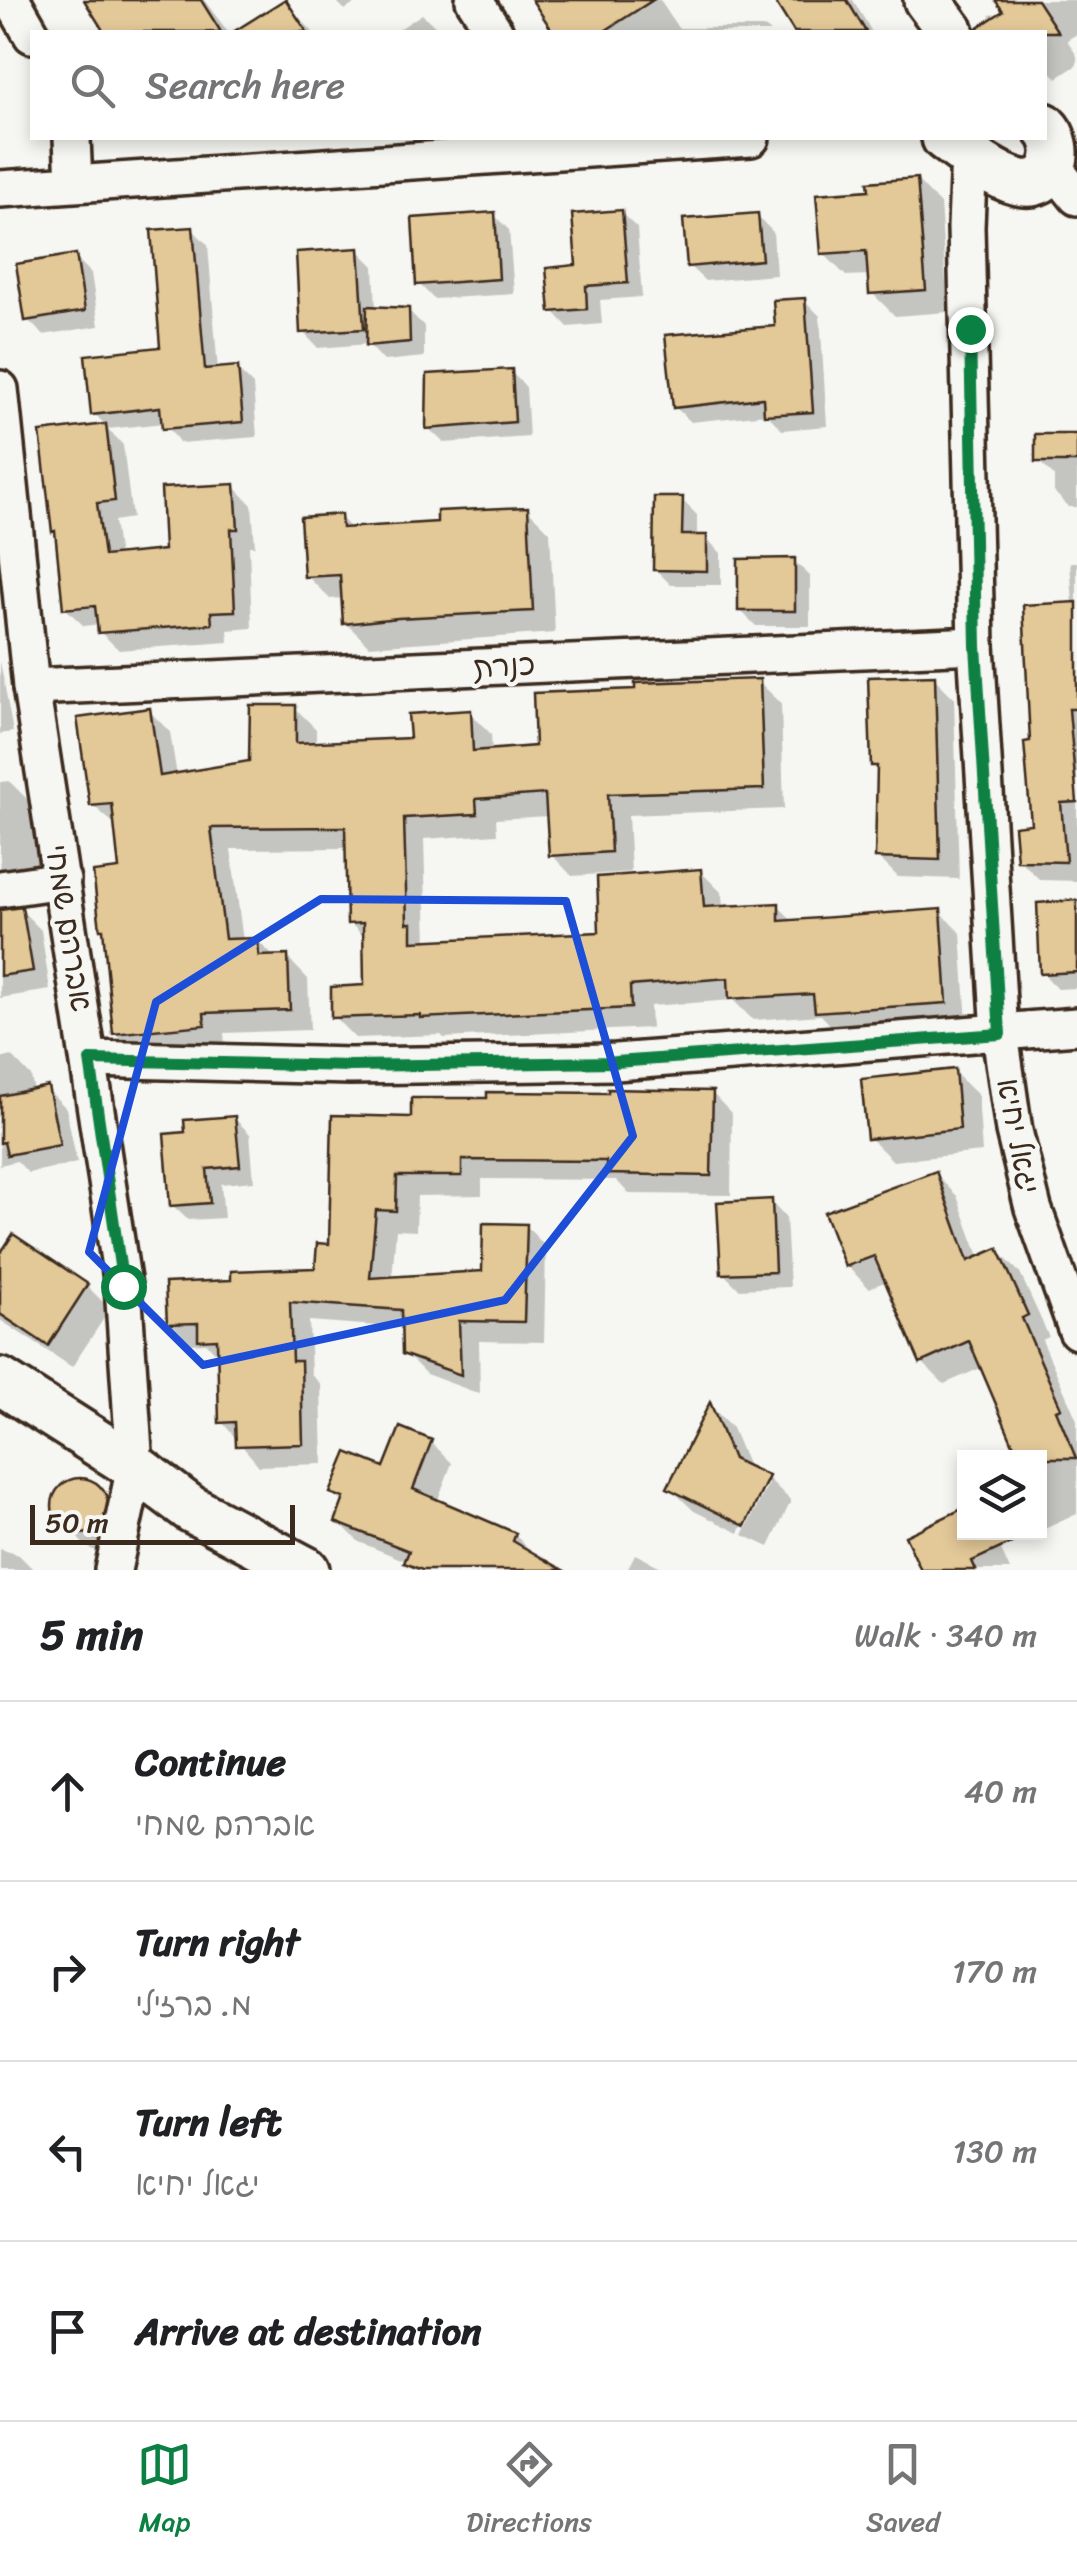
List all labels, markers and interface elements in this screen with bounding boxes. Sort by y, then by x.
search box [30,30,1047,140]
text: Search here [145,52,345,119]
icon: search [65,58,120,113]
route end [948,307,994,353]
street label: כנרת [472,637,536,695]
street label: אברהם שמחי [29,840,109,1016]
street label: יגאל יחיא [980,1074,1056,1198]
route start [101,1264,147,1310]
map controls [957,1450,1047,1540]
button: layers [957,1450,1047,1540]
text: 50 m [45,1498,109,1547]
scale bar [30,1500,295,1544]
text: 5 min [40,1598,143,1672]
text: Walk · 340 m [854,1607,1037,1664]
text: Continue [135,1729,286,1796]
text: 40 m [964,1763,1037,1820]
icon: ahead [40,1764,95,1819]
text: אברהם שמחי [135,1796,315,1853]
text: Turn right [135,1909,300,1976]
text: 170 m [952,1943,1037,2000]
icon: right [40,1944,95,1999]
text: מ. ברזילי [135,1976,252,2033]
text: Turn left [135,2089,281,2156]
text: 130 m [953,2123,1037,2180]
icon: left [40,2124,95,2179]
text: יגאל יחיא [135,2156,260,2213]
text: Arrive at destination [135,2298,482,2365]
icon: arrive [40,2304,95,2359]
tab: Map [137,2437,192,2546]
tab: Directions [466,2437,592,2546]
tab: Saved [866,2437,940,2546]

